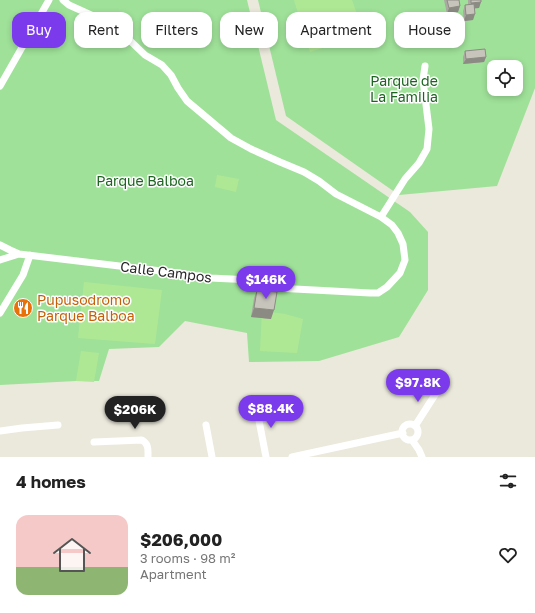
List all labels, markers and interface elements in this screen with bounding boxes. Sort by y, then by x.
chip: Buy [12,12,66,48]
chip: Rent [74,12,133,48]
chip: Filters [141,12,212,48]
chip: New [220,12,278,48]
chip: Apartment [286,12,386,48]
chip: House [394,12,465,48]
map controls [487,60,523,96]
button: locate [487,60,523,96]
park label: Parque de La Familia [370,72,438,105]
park label: Parque Balboa [96,172,194,189]
street label: Calle Campos [119,257,213,286]
pin: $146K [238,266,294,300]
text: $146K [245,271,287,287]
place label: Pupusodromo Parque Balboa [37,291,135,324]
restaurant icon: Pupusodromo Parque Balboa [12,297,34,319]
pin: $97.8K [385,369,451,403]
text: $97.8K [395,374,441,390]
pin: $88.4K [238,395,304,429]
pin: $206K [107,396,163,430]
text: $88.4K [247,400,295,416]
text: $206K [114,401,156,417]
icon: filters [497,470,519,492]
text: 4 homes [16,471,86,492]
text: $206,000 [140,529,222,550]
icon: home [48,531,96,579]
icon: heart [497,544,519,566]
text: 3 rooms · 98 m² [140,550,235,566]
text: Apartment [140,566,207,582]

